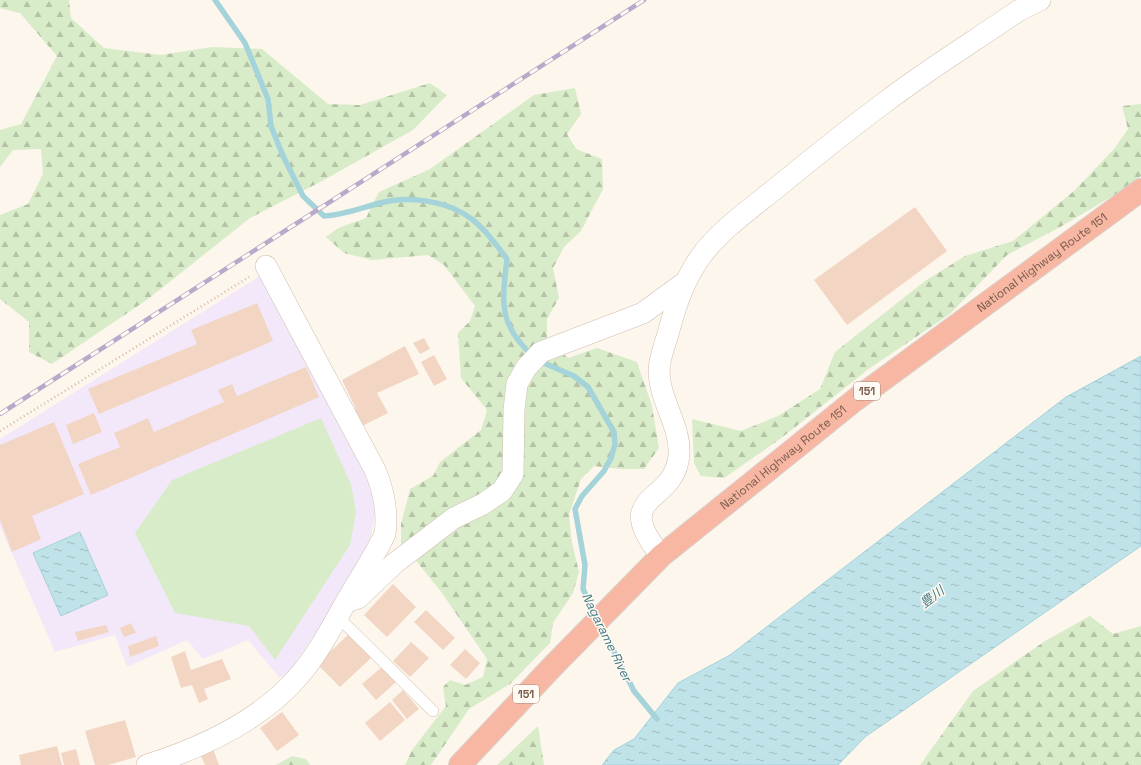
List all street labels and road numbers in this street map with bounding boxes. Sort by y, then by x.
street label: National Highway Route 151 [974,209,1111,316]
road number: 151 [854,382,880,400]
street label: National Highway Route 151 [717,402,850,513]
road number: 151 [513,685,539,703]

